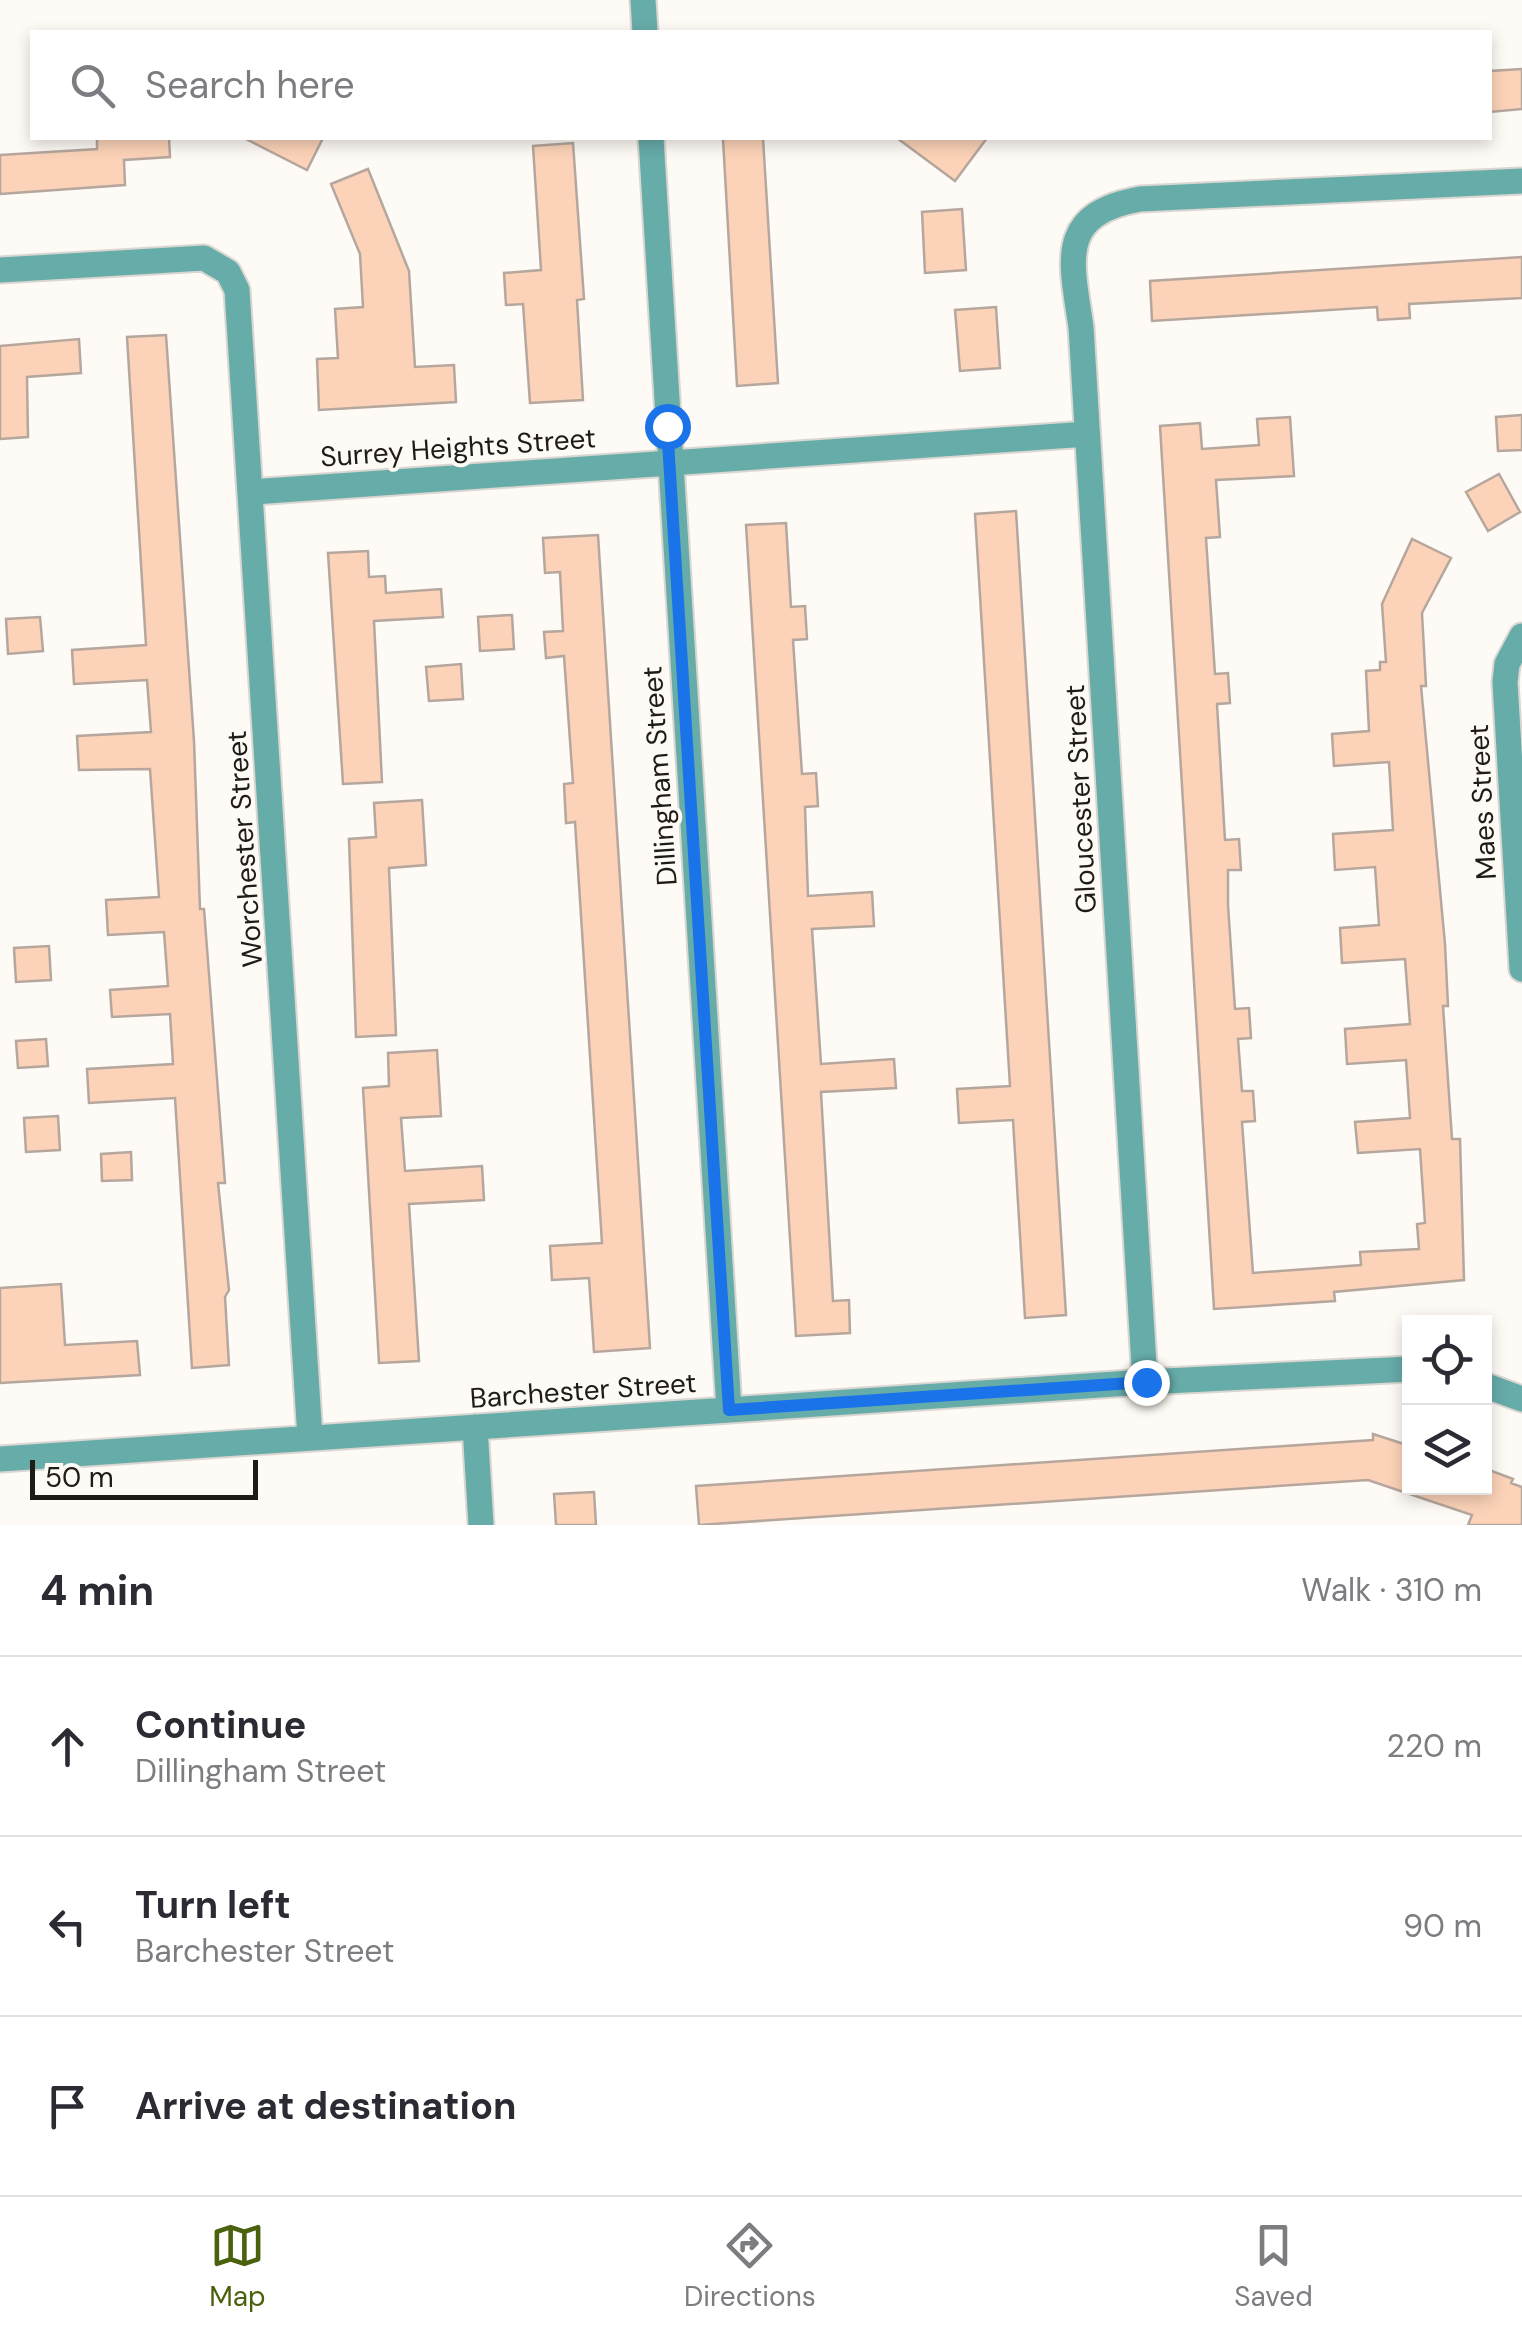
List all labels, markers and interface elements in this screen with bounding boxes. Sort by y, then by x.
search box [30,30,1492,140]
icon: search [65,58,120,113]
text: Search here [145,60,355,110]
route start [645,404,691,450]
street label: Surrey Heights Street [319,419,597,476]
street label: Dillingham Street [633,665,686,887]
street label: Gloucester Street [1056,684,1105,914]
street label: Maes Street [1460,723,1505,881]
street label: Worchester Street [218,729,271,969]
map controls [1402,1315,1492,1495]
button: locate [1402,1315,1492,1405]
route end [1124,1360,1170,1406]
street label: Barchester Street [468,1364,698,1417]
button: layers [1402,1405,1492,1495]
scale bar [30,1455,258,1500]
text: 50 m [45,1459,114,1496]
text: 4 min [40,1563,154,1618]
text: Walk · 310 m [1301,1569,1482,1611]
text: Continue [135,1700,306,1750]
icon: ahead [40,1719,95,1774]
text: 220 m [1387,1725,1482,1767]
text: Dillingham Street [135,1750,386,1792]
text: Turn left [135,1880,291,1930]
icon: left [40,1899,95,1954]
text: 90 m [1403,1905,1482,1947]
text: Barchester Street [135,1930,395,1972]
icon: arrive [40,2079,95,2134]
text: Arrive at destination [135,2081,517,2131]
tab: Map [209,2218,266,2315]
tab: Directions [684,2218,816,2315]
tab: Saved [1234,2218,1313,2315]

